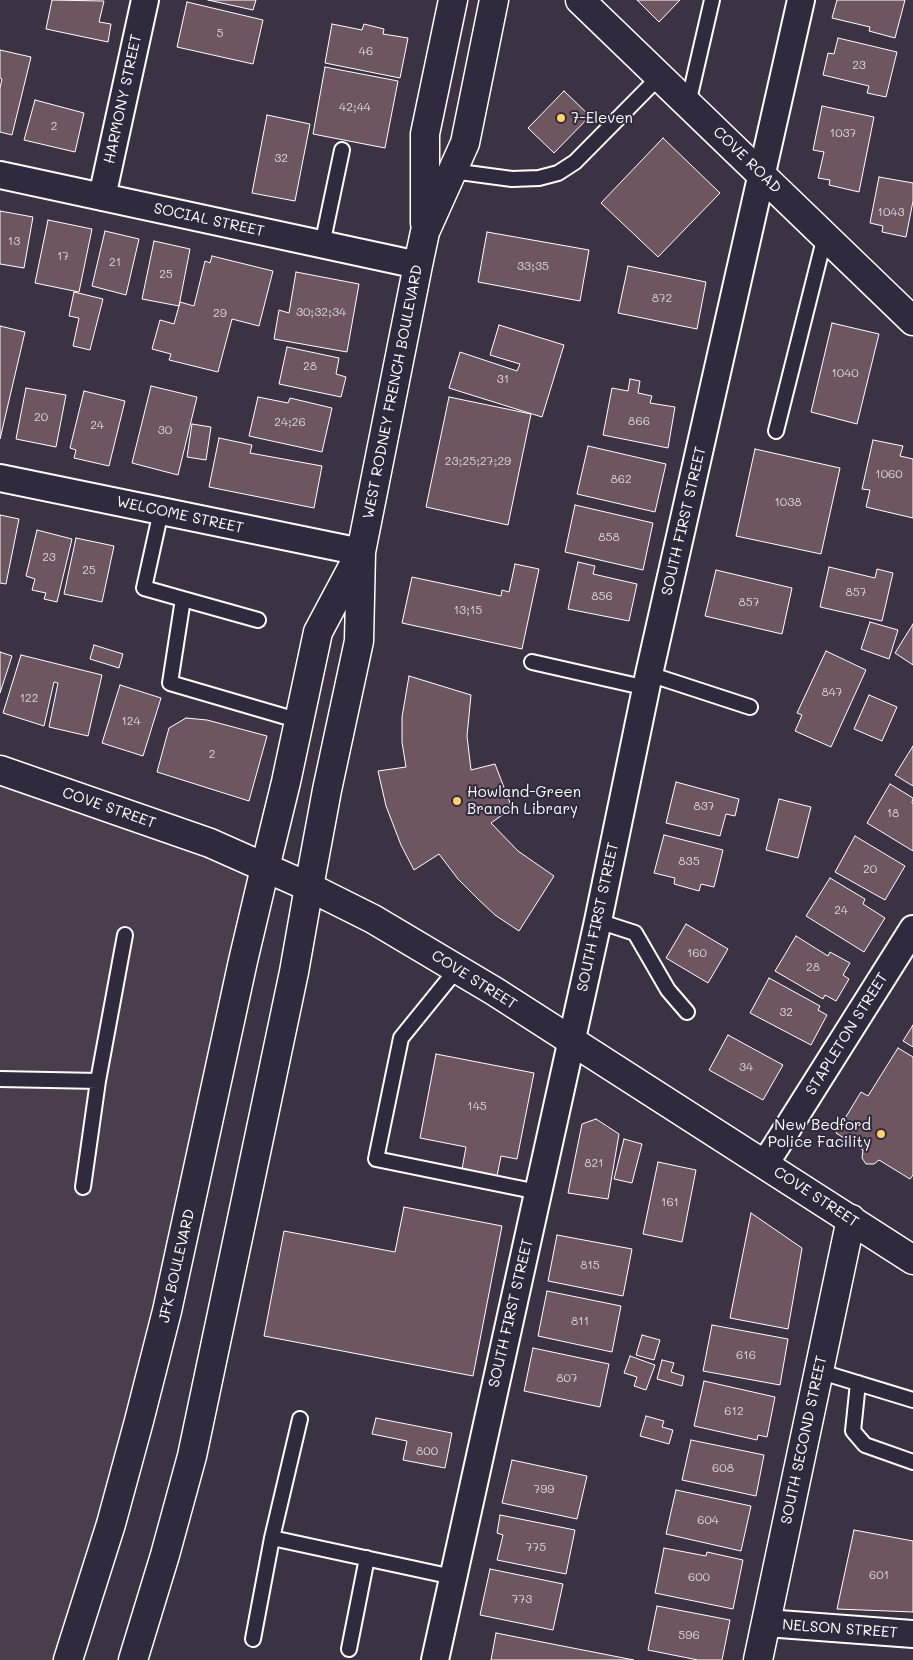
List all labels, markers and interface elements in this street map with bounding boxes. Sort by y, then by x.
house number: 5 [217,26,223,40]
street label: HARMONY STREET [100,32,146,166]
house number: 46 [359,44,373,58]
house number: 23 [852,58,866,72]
house number: 42;44 [339,100,371,114]
place label: 7-Eleven [571,109,633,127]
marker: 7-Eleven [555,112,567,124]
house number: 2 [51,119,57,133]
street label: COVE ROAD [709,123,785,197]
house number: 1037 [830,126,856,140]
house number: 32 [274,151,288,165]
street label: SOCIAL STREET [152,199,266,241]
house number: 1043 [878,205,904,219]
house number: 13 [8,234,20,248]
house number: 17 [57,249,69,263]
house number: 21 [109,255,121,269]
house number: 33;35 [517,259,549,273]
street label: WEST RODNEY FRENCH BOULEVARD [359,263,427,521]
house number: 25 [159,267,173,281]
house number: 872 [652,291,672,305]
house number: 30;32;34 [296,305,346,319]
house number: 29 [213,306,227,320]
house number: 28 [303,359,317,373]
house number: 1040 [831,366,859,380]
house number: 31 [497,372,509,386]
house number: 20 [34,410,48,424]
house number: 866 [628,414,650,428]
house number: 24;26 [274,415,306,429]
house number: 24 [90,418,104,432]
house number: 30 [158,423,172,437]
street label: SOUTH FIRST STREET [658,445,710,597]
house number: 23;25;27;29 [445,454,511,468]
house number: 1060 [875,467,903,481]
house number: 862 [610,472,632,486]
street label: WELCOME STREET [115,493,245,537]
house number: 1038 [774,495,802,509]
house number: 858 [598,530,620,544]
house number: 23 [42,550,56,564]
house number: 25 [82,563,96,577]
house number: 857 [846,585,866,599]
house number: 856 [591,589,613,603]
house number: 857 [739,595,759,609]
house number: 13;15 [454,603,482,617]
house number: 847 [822,685,842,699]
house number: 122 [20,691,38,705]
house number: 124 [121,714,141,728]
house number: 2 [209,747,215,761]
place label: Howland-Green Branch Library [467,783,581,818]
street label: COVE STREET [60,784,158,832]
marker: Howland-Green Branch Library [451,795,463,807]
house number: 837 [694,799,714,813]
house number: 18 [887,806,899,820]
street label: SOUTH FIRST STREET [573,841,623,993]
house number: 835 [678,854,700,868]
house number: 20 [863,862,877,876]
house number: 24 [834,903,848,917]
house number: 160 [687,946,707,960]
street label: COVE STREET [428,947,520,1013]
house number: 28 [806,960,820,974]
street label: STAPLETON STREET [802,969,892,1099]
house number: 32 [779,1005,793,1019]
house number: 34 [739,1060,753,1074]
house number: 145 [467,1099,487,1113]
place label: New Bedford Police Facility [768,1116,871,1151]
marker: New Bedford Police Facility [875,1128,887,1140]
house number: 821 [584,1156,604,1170]
street label: COVE STREET [770,1163,862,1231]
house number: 161 [661,1195,679,1209]
street label: JFK BOULEVARD [155,1208,199,1324]
street label: SOUTH FIRST STREET [485,1237,537,1389]
house number: 815 [580,1258,600,1272]
house number: 811 [571,1314,589,1328]
house number: 616 [736,1348,756,1362]
street label: SOUTH SECOND STREET [777,1354,831,1526]
house number: 807 [556,1371,578,1385]
house number: 612 [724,1404,744,1418]
house number: 800 [416,1444,438,1458]
house number: 608 [712,1461,734,1475]
house number: 799 [534,1482,554,1496]
house number: 604 [697,1513,719,1527]
house number: 775 [526,1540,546,1554]
house number: 601 [869,1568,889,1582]
house number: 600 [688,1570,710,1584]
house number: 773 [512,1592,532,1606]
street label: NELSON STREET [782,1616,898,1642]
house number: 596 [678,1628,700,1642]

